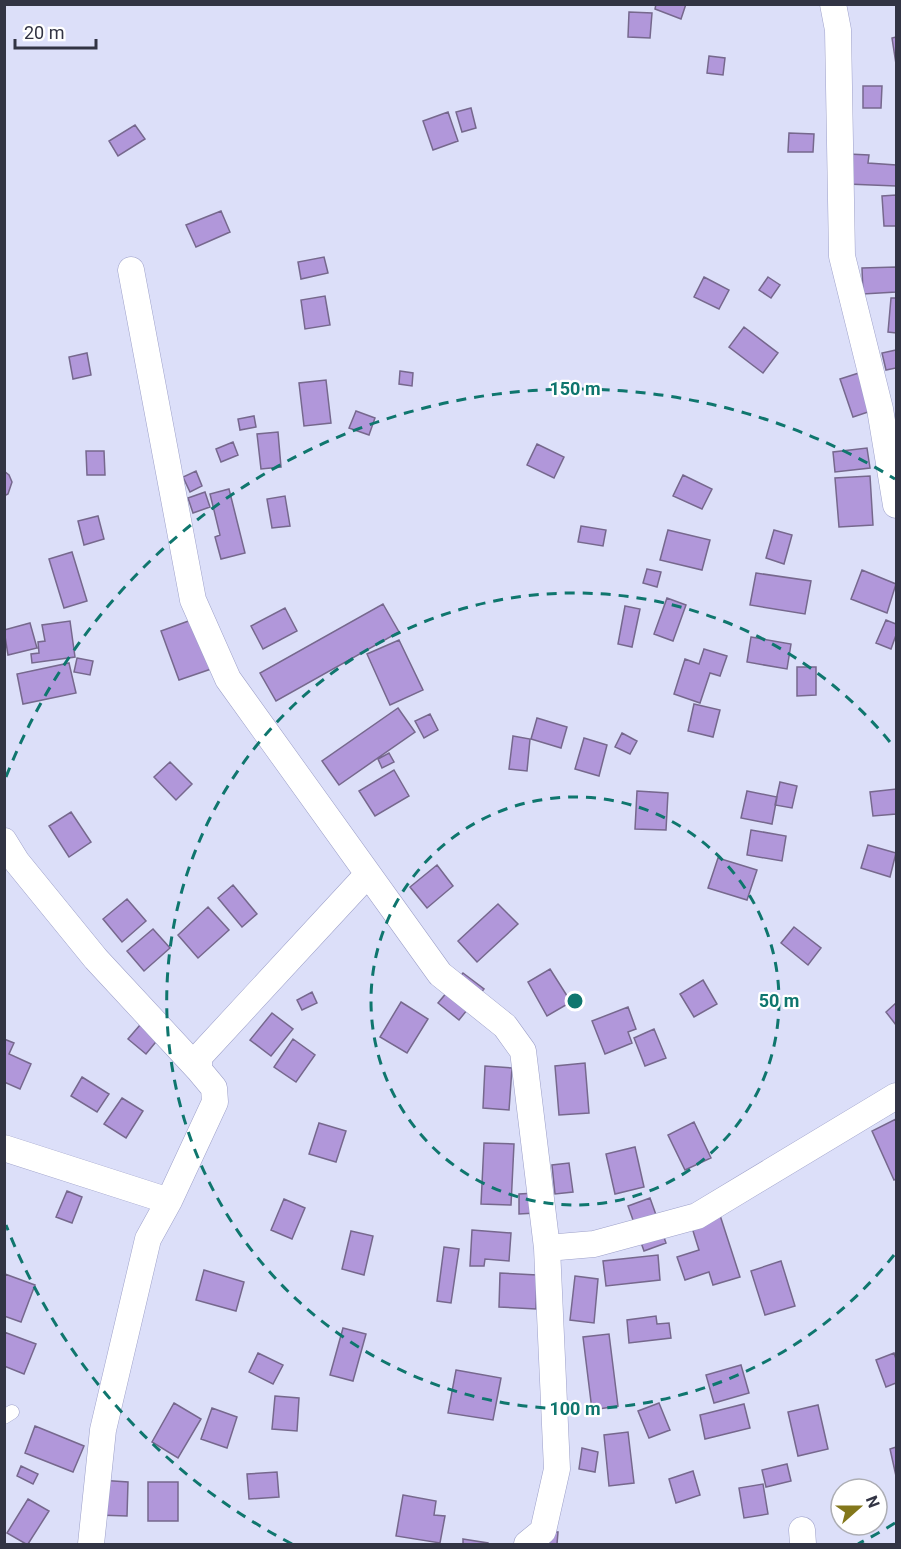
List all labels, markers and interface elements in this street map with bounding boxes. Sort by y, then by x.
scale bar [15,12,96,50]
text: 20 m [24,22,64,43]
text: 150 m [549,378,601,399]
text: 50 m [759,990,799,1011]
centre of rings [565,991,585,1011]
text: 100 m [549,1398,601,1419]
north arrow [829,1477,889,1537]
text: N [862,1493,883,1510]

